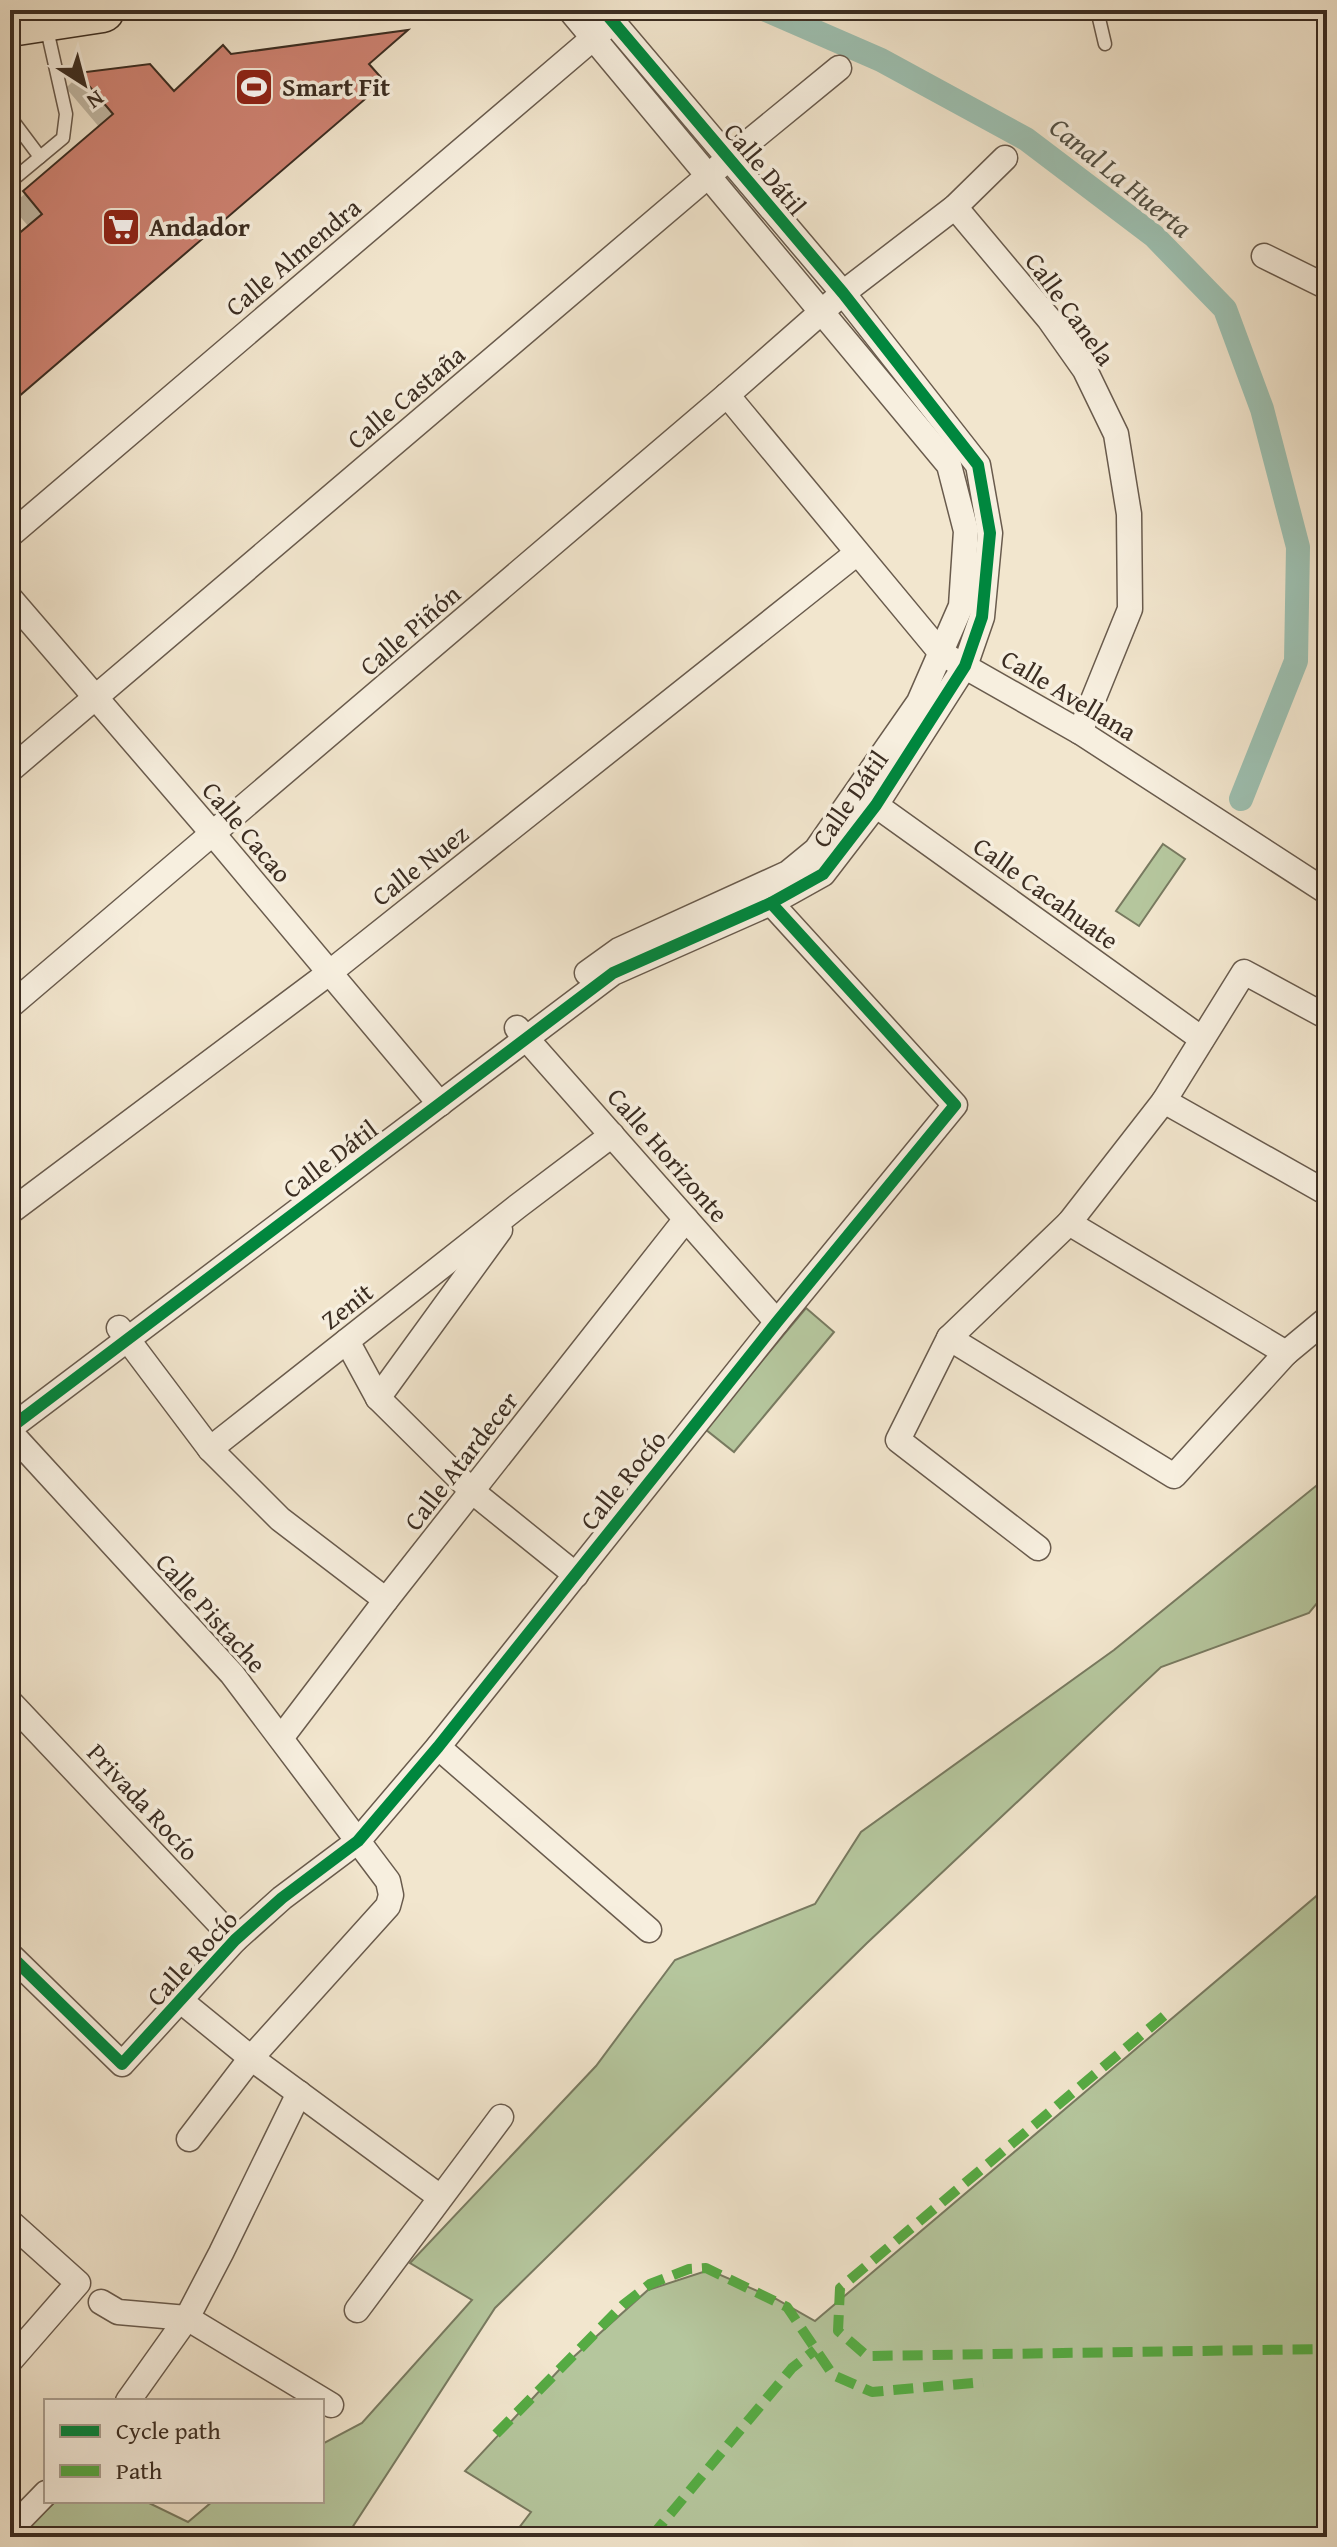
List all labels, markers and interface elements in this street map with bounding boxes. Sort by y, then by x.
north arrow [44,44,124,124]
sports icon: Smart Fit [233,66,275,108]
place label: Smart Fit [282,67,390,106]
text: N [80,83,111,118]
water label: Canal La Huerta [1041,106,1201,247]
street label: Calle Dátil [715,114,816,224]
street label: Calle Almendra [216,188,370,325]
supermarket icon: Andador [100,206,142,248]
place label: Andador [149,207,250,246]
street label: Calle Canela [1016,244,1125,374]
street label: Calle Castaña [338,335,474,458]
street label: Calle Piñón [351,574,469,685]
street label: Calle Avellana [994,639,1145,751]
street label: Calle Dátil [802,742,897,855]
street label: Calle Cacao [193,772,302,891]
street label: Calle Nuez [363,814,476,915]
street label: Calle Cacahuate [965,826,1127,959]
street label: Calle Horizonte [599,1078,738,1231]
street label: Calle Dátil [274,1110,386,1208]
street label: Zenit [312,1273,381,1339]
street label: Calle Atardecer [394,1383,528,1539]
street label: Calle Rocío [570,1421,675,1538]
street label: Calle Pistache [147,1544,276,1681]
street label: Privada Rocío [78,1734,208,1869]
street label: Calle Rocío [137,1901,247,2015]
legend [44,2399,324,2503]
text: Cycle path [116,2413,221,2448]
text: Path [116,2453,163,2488]

